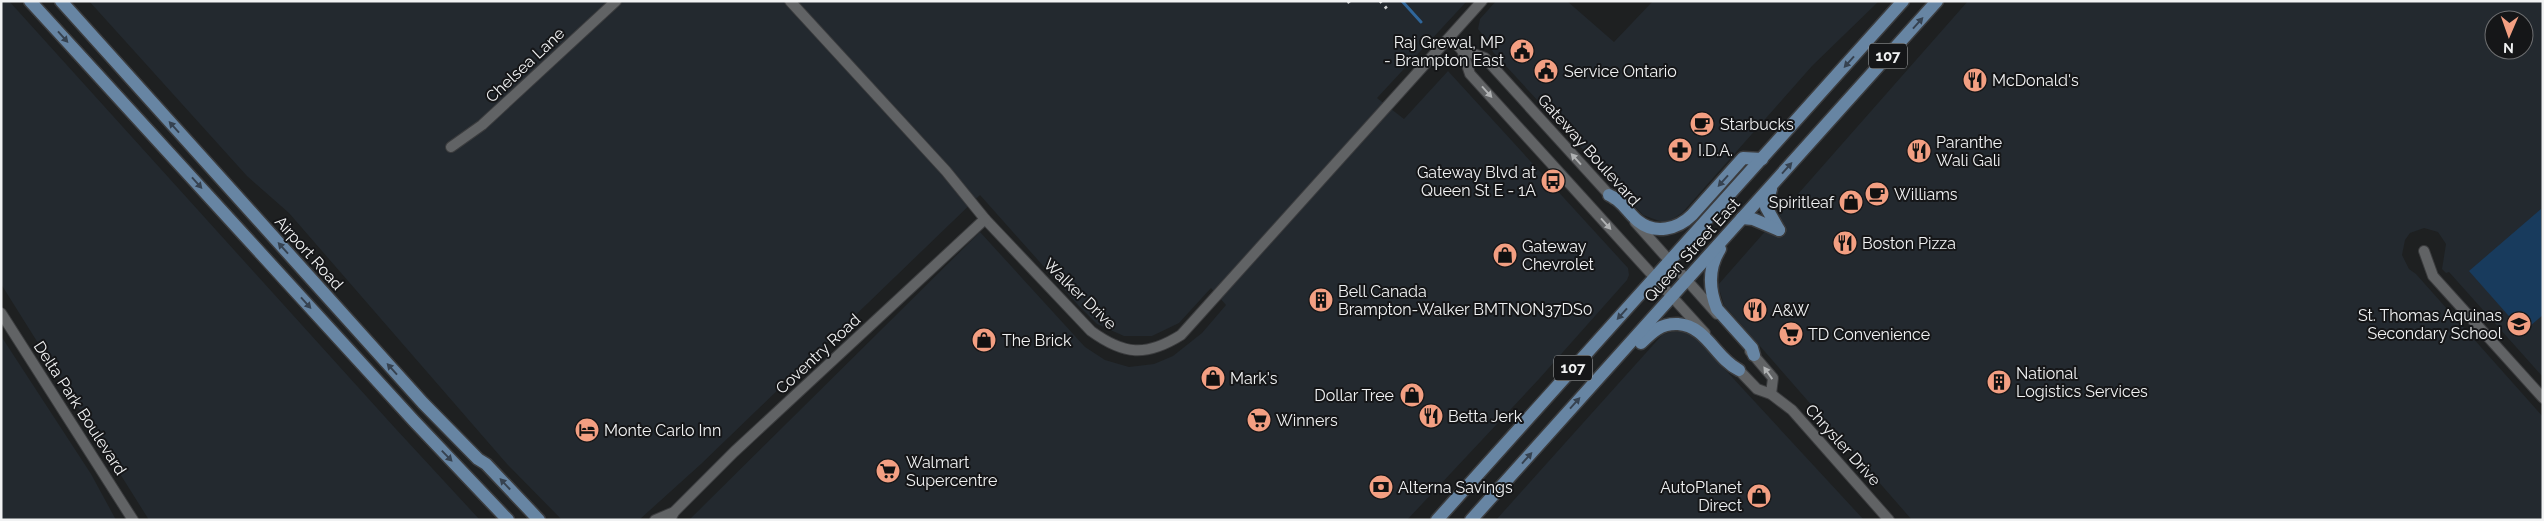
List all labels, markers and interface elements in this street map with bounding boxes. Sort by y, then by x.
north arrow [2484,10,2534,60]
one-way arrow [1912,16,1923,29]
street label: Chelsea Lane [482,24,568,106]
one-way arrow [57,31,69,43]
place label: Raj Grewal, MP - Brampton East [1384,33,1505,70]
public building icon: Raj Grewal, MP - Brampton East [1509,38,1535,64]
text: N [2503,40,2514,56]
road number: 107 [1869,44,1907,68]
one-way arrow [1843,55,1855,67]
public building icon: Service Ontario [1533,58,1559,84]
place label: Service Ontario [1564,62,1677,81]
restaurant icon: McDonald's [1962,67,1988,93]
place label: McDonald's [1992,71,2079,90]
one-way arrow [1481,85,1492,98]
street label: Gateway Boulevard [1534,90,1644,210]
cafe icon: Starbucks [1689,111,1715,137]
place label: Starbucks [1720,115,1794,134]
one-way arrow [169,121,180,134]
place label: Paranthe Wali Gali [1936,133,2002,170]
pharmacy icon: I.D.A. [1667,137,1693,163]
restaurant icon: Paranthe Wali Gali [1906,138,1932,164]
place label: I.D.A. [1698,141,1733,160]
one-way arrow [1570,153,1582,165]
place label: Gateway Blvd at Queen St E - 1A [1417,163,1537,200]
one-way arrow [1781,163,1793,175]
bus stop icon: Gateway Blvd at Queen St E - 1A [1540,168,1566,194]
one-way arrow [1717,174,1729,186]
one-way arrow [191,177,202,190]
cafe icon: Williams [1864,181,1890,207]
place label: Williams [1894,185,1958,204]
shop icon: Spiritleaf [1838,189,1864,215]
place label: Spiritleaf [1769,193,1835,212]
street label: Queen Street East [1640,194,1744,306]
street label: Airport Road [271,212,347,294]
one-way arrow [1600,217,1612,229]
restaurant icon: Boston Pizza [1832,230,1858,256]
place label: Boston Pizza [1862,234,1956,253]
place label: Gateway Chevrolet [1522,237,1595,274]
one-way arrow [277,242,289,254]
shop icon: Gateway Chevrolet [1492,242,1518,268]
street label: Walker Drive [1040,255,1120,333]
place label: Bell Canada Brampton-Walker BMTNON37DS0 [1338,282,1593,319]
building icon: Bell Canada Brampton-Walker BMTNON37DS0 [1308,287,1334,313]
one-way arrow [300,297,312,309]
restaurant icon: A&W [1742,297,1768,323]
place label: A&W [1772,301,1810,320]
place label: St. Thomas Aquinas Secondary School [2358,306,2503,343]
one-way arrow [1617,307,1628,320]
street label: Coventry Road [772,310,864,398]
school or university icon: St. Thomas Aquinas Secondary School [2506,311,2532,337]
supermarket icon: TD Convenience [1778,321,1804,347]
place label: TD Convenience [1808,325,1930,344]
shop icon: The Brick [971,327,997,353]
place label: The Brick [1002,331,1072,350]
street label: Delta Park Boulevard [30,338,130,478]
road number: 107 [1554,356,1592,380]
one-way arrow [386,363,398,375]
place label: National Logistics Services [2016,364,2148,401]
shop icon: Mark's [1200,365,1226,391]
one-way arrow [1763,366,1772,380]
place label: Mark's [1230,369,1278,388]
building icon: National Logistics Services [1986,369,2012,395]
shop icon: Dollar Tree [1399,382,1425,408]
place label: Dollar Tree [1314,386,1394,405]
one-way arrow [1570,397,1581,410]
street label: Chrysler Drive [1801,400,1885,490]
restaurant icon: Betta Jerk [1418,403,1444,429]
supermarket icon: Winners [1246,407,1272,433]
place label: Betta Jerk [1448,407,1523,426]
place label: Winners [1276,411,1338,430]
hotel icon: Monte Carlo Inn [574,417,600,443]
place label: Monte Carlo Inn [604,421,721,440]
one-way arrow [441,450,453,462]
one-way arrow [1521,452,1533,464]
place label: Walmart Supercentre [906,453,997,490]
supermarket icon: Walmart Supercentre [875,458,901,484]
bank icon: Alterna Savings [1368,474,1394,500]
place label: Alterna Savings [1398,478,1513,497]
place label: AutoPlanet Direct [1660,478,1743,515]
one-way arrow [499,479,511,491]
shop icon: AutoPlanet Direct [1746,483,1772,509]

